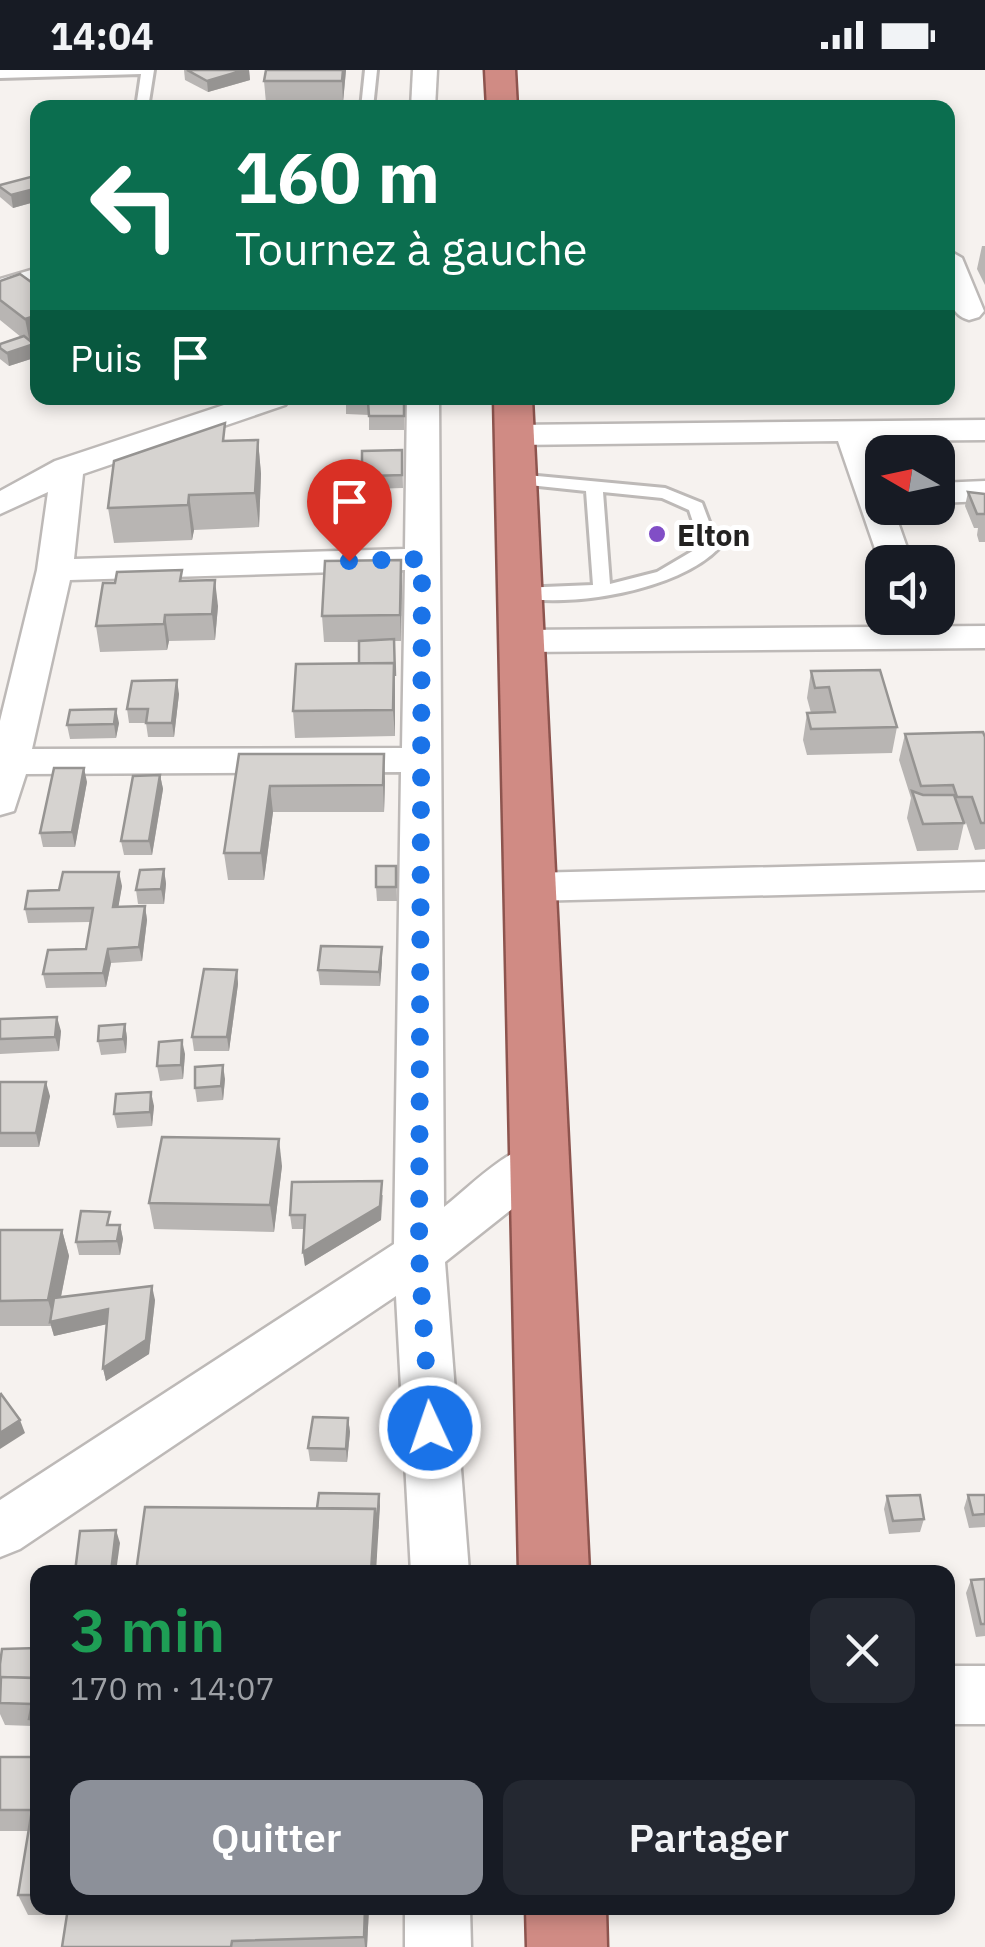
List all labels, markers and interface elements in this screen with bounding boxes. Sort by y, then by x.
text: 14:04 [50,11,154,60]
text: 160 m [235,131,440,222]
icon: left [70,140,200,270]
text: Tournez à gauche [235,219,587,277]
icon: arrive [163,330,218,385]
text: Puis [70,333,143,382]
north arrow [865,435,955,525]
map controls [865,435,955,635]
pin [307,459,392,562]
icon: arrive [322,474,377,529]
place label: Elton [677,515,750,554]
marker: Elton [646,523,668,545]
button: sound [865,545,955,635]
position arrow [378,1376,482,1480]
text: 3 min [70,1590,225,1669]
button: close [810,1598,915,1703]
text: 170 m · 14:07 [70,1667,275,1709]
button: Quitter [70,1780,483,1895]
button: Partager [503,1780,915,1895]

